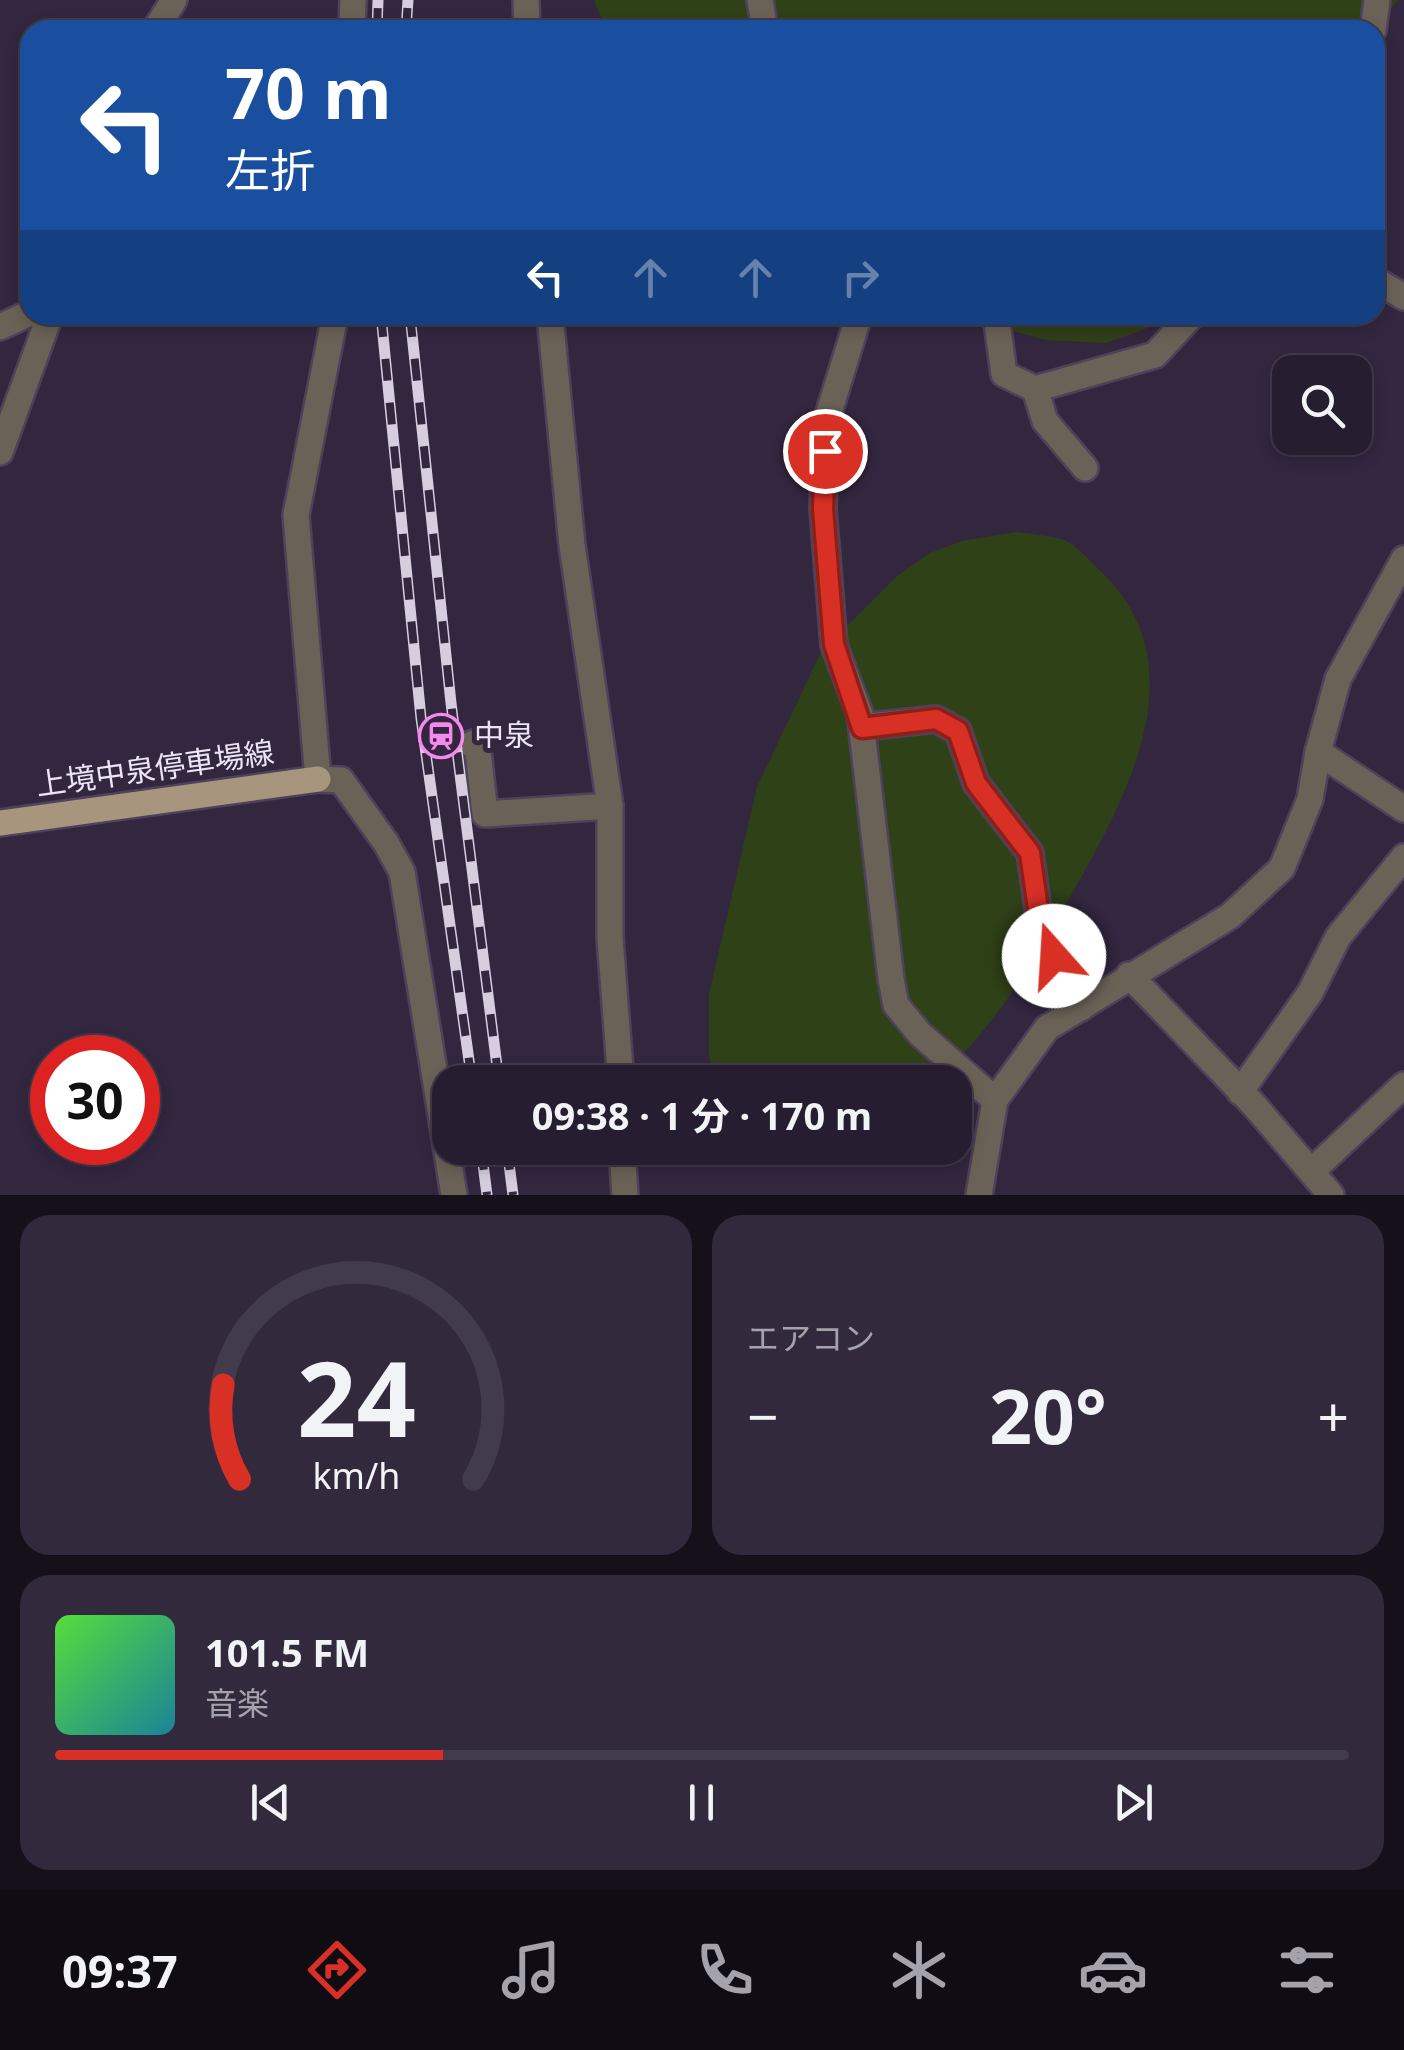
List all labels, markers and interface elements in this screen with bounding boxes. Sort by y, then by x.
text: 70 m [225,44,392,140]
icon: left [60,60,190,190]
text: 左折 [225,139,315,200]
icon: left [518,250,573,305]
icon: ahead [623,250,678,305]
icon: ahead [728,250,783,305]
icon: right [833,250,888,305]
map controls [1272,355,1372,455]
button: search [1272,355,1372,455]
pin [783,409,868,494]
icon: arrive [798,424,853,479]
station icon: 中泉 [418,713,464,759]
place label: 中泉 [474,714,534,755]
street label: 上境中泉停車場線 [33,731,276,805]
position arrow [1002,904,1106,1008]
speed limit sign: 30 [30,1035,160,1165]
text: 09:38 · 1 分 · 170 m [532,1089,872,1141]
text: エアコン [747,1316,875,1359]
text: 24 [297,1326,415,1467]
text: 20° [989,1364,1107,1466]
text: − [747,1378,778,1453]
text: + [1318,1378,1349,1453]
text: km/h [312,1451,400,1499]
text: 101.5 FM [205,1626,369,1678]
text: 音楽 [205,1681,269,1724]
icon: previous [243,1775,298,1830]
icon: pause [674,1775,729,1830]
icon: next [1106,1775,1161,1830]
icon: directions [302,1935,372,2005]
icon: music [496,1935,566,2005]
icon: phone [690,1935,760,2005]
icon: climate [884,1935,954,2005]
icon: car [1078,1935,1148,2005]
icon: filters [1272,1935,1342,2005]
text: 09:37 [62,1940,178,2001]

